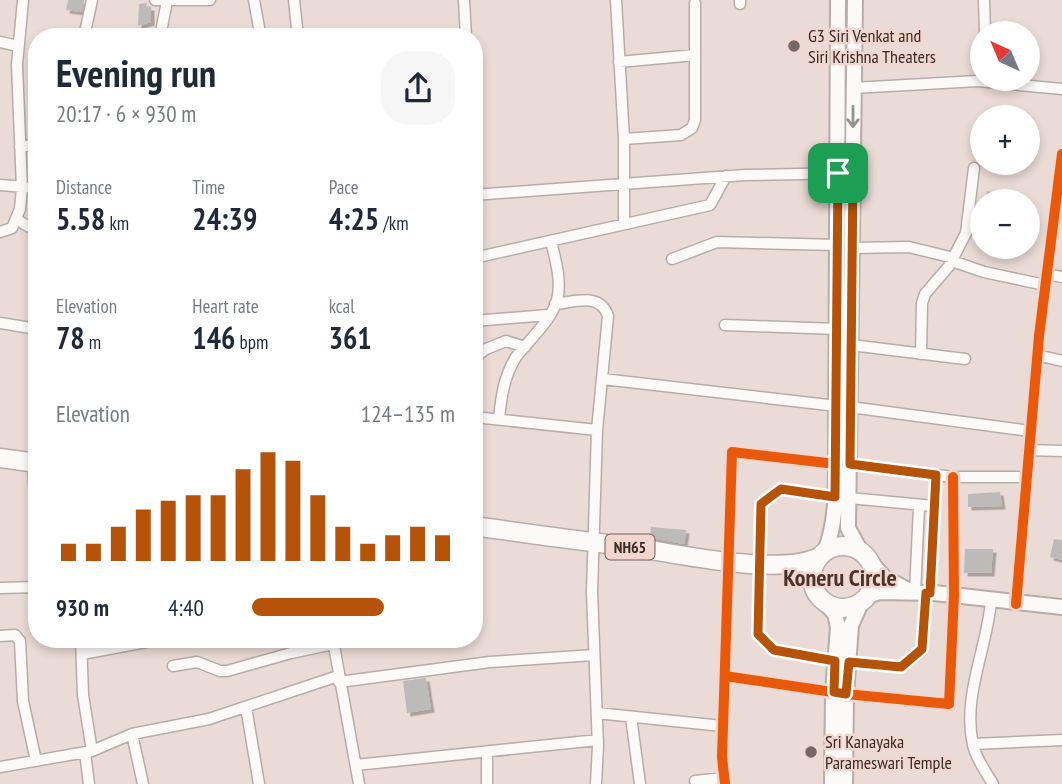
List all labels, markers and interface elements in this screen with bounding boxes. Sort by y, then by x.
north arrow [970,21,1040,91]
map controls [970,21,1040,259]
place label: G3 Siri Venkat and Siri Krishna Theaters [808,24,936,68]
marker: G3 Siri Venkat and Siri Krishna Theaters [786,38,802,54]
text: Evening run [56,48,216,97]
button: share [381,51,455,125]
text: 20:17 · 6 × 930 m [56,99,196,128]
one-way arrow [846,105,860,128]
button: + [970,105,1040,175]
pin [808,143,868,203]
icon: arrive [819,154,857,192]
text: Distance [56,175,112,199]
text: Time [192,175,225,199]
text: Pace [329,175,359,199]
button: − [970,189,1040,259]
text: 5.58 [56,199,105,238]
text: 24:39 [192,199,257,238]
text: 4:25 [329,199,379,238]
text: km [105,211,129,235]
text: /km [379,211,409,235]
text: Elevation [56,294,117,318]
text: Heart rate [192,294,259,318]
text: kcal [329,294,355,318]
text: 78 [56,318,85,357]
text: 146 [192,318,235,357]
text: 361 [329,318,372,357]
text: m [85,330,101,354]
text: bpm [235,330,268,354]
text: Elevation [56,399,130,428]
text: 124–135 m [361,399,455,428]
road number: NH65 [606,534,654,560]
district label: Koneru Circle [783,562,897,593]
text: 930 m [56,593,109,622]
text: 4:40 [168,593,204,622]
place label: Sri Kanayaka Parameswari Temple [825,730,952,774]
marker: Sri Kanayaka Parameswari Temple [803,744,819,760]

